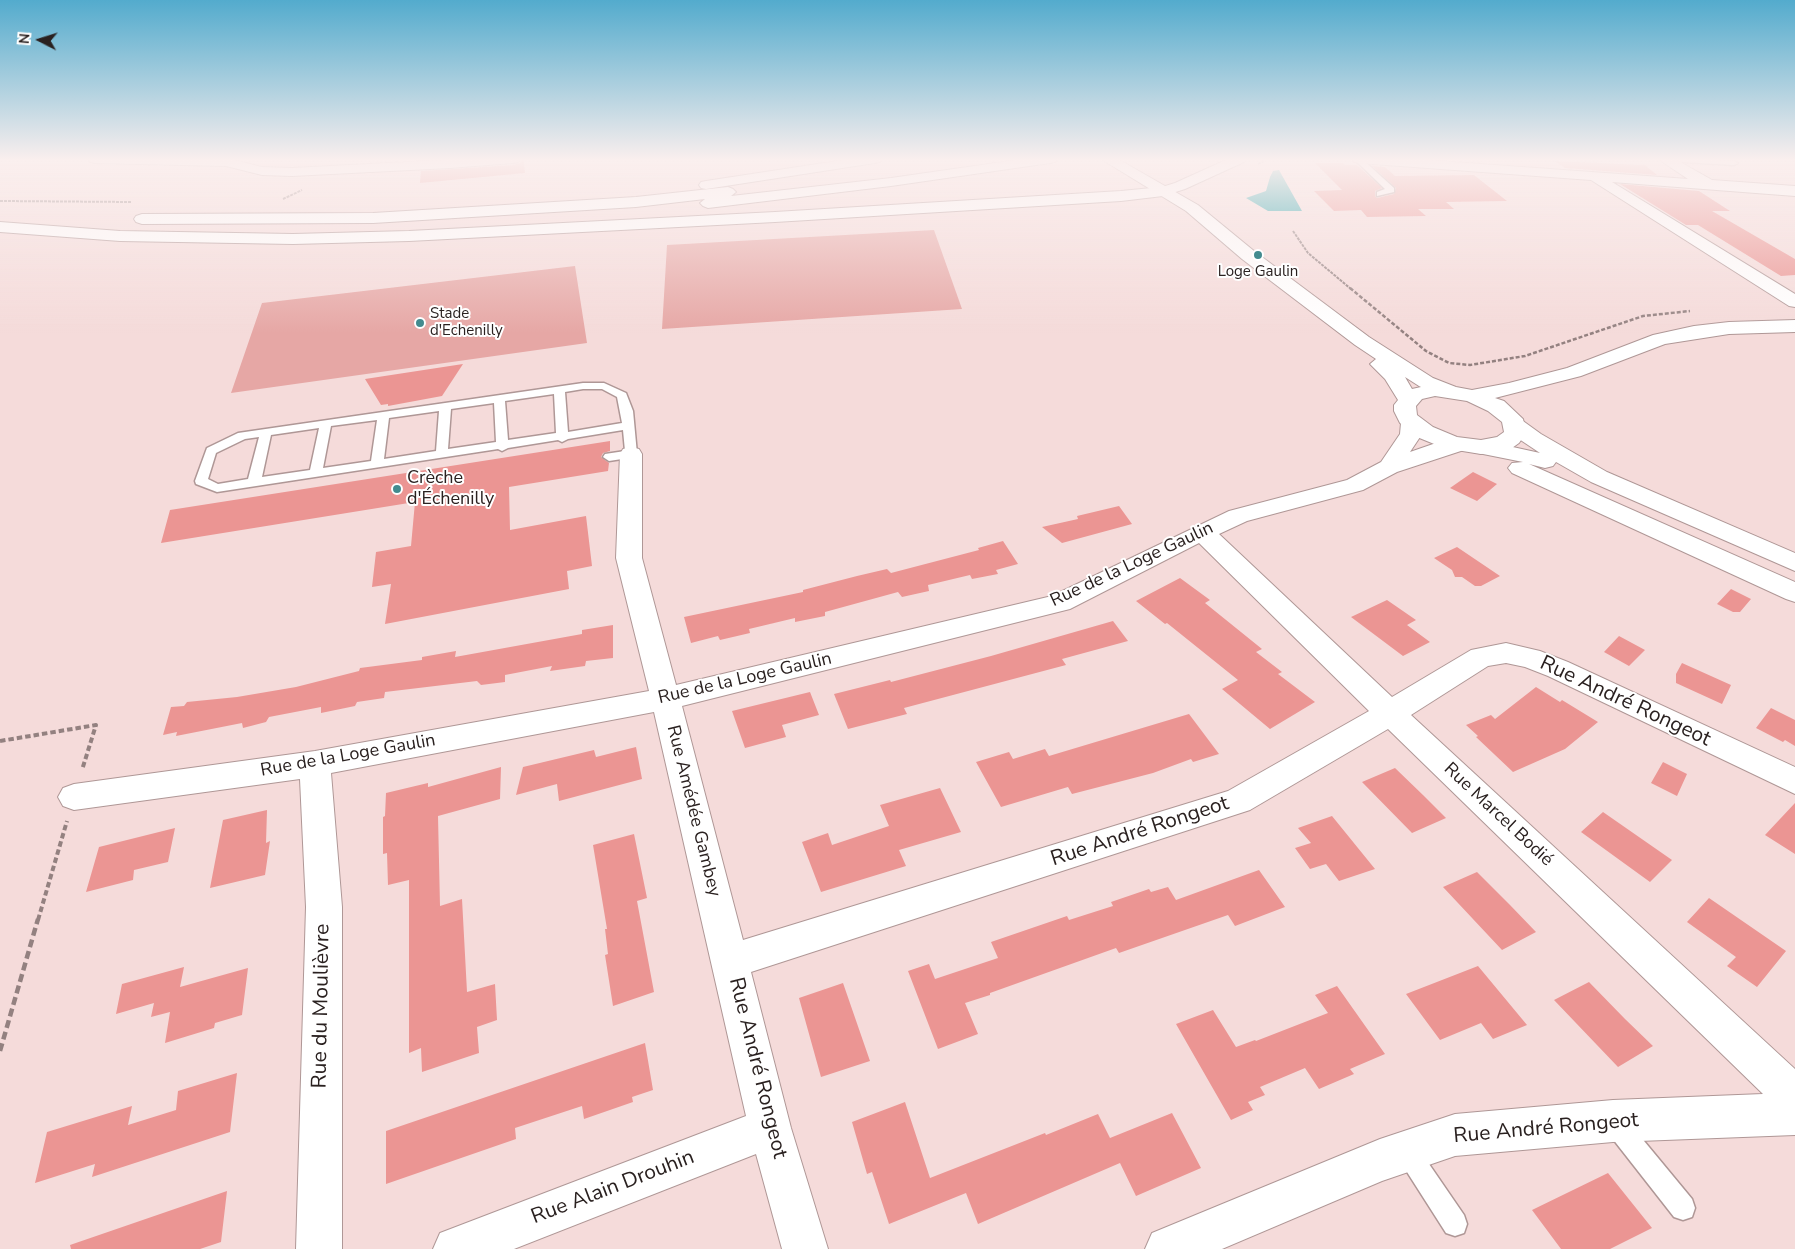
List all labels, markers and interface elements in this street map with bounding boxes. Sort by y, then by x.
north arrow [15,15,65,65]
text: N [15,33,34,45]
marker: Loge Gaulin [1252,249,1264,261]
place label: Loge Gaulin [1218,263,1298,281]
place label: Stade d'Echenilly [430,305,503,340]
marker: Stade d'Echenilly [414,317,426,329]
place label: Crèche d'Échenilly [407,468,494,510]
marker: Crèche d'Échenilly [391,483,403,495]
street label: Rue de la Loge Gaulin [1047,518,1217,612]
street label: Rue de la Loge Gaulin [656,649,834,709]
street label: Rue André Rongeot [1536,651,1714,753]
street label: Rue Amédée Gambey [661,723,725,899]
street label: Rue de la Loge Gaulin [259,730,437,782]
street label: Rue Marcel Bodié [1439,759,1557,871]
street label: Rue André Rongeot [1048,791,1232,873]
street label: Rue du Moulièvre [308,923,336,1089]
street label: Rue André Rongeot [722,975,792,1161]
street label: Rue André Rongeot [1452,1108,1640,1150]
street label: Rue Alain Drouhin [528,1145,698,1231]

